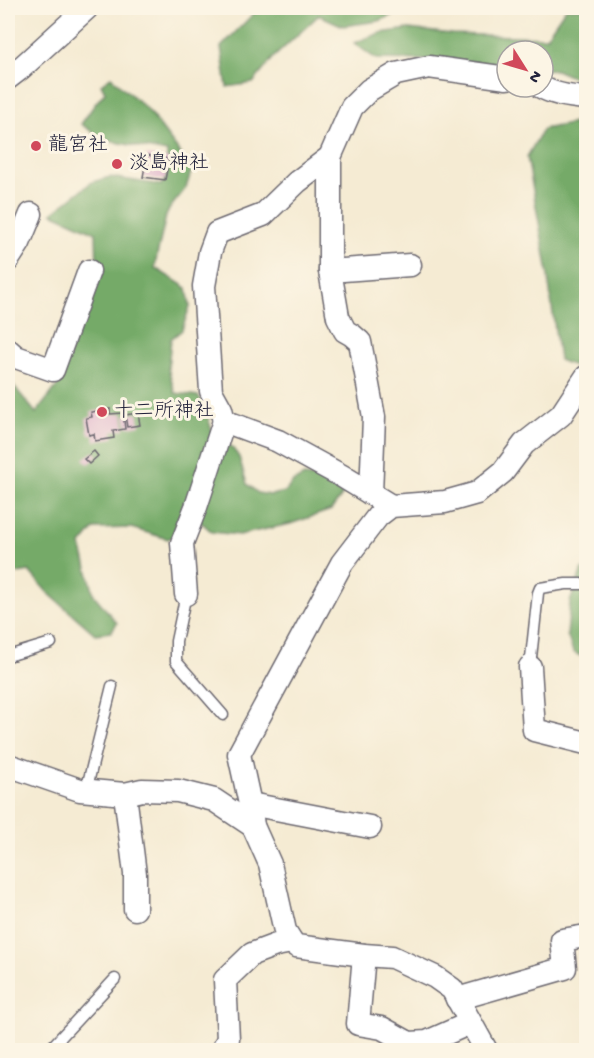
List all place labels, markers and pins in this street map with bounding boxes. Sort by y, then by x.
place label: 龍宮社 [48,133,108,158]
marker: 龍宮社 [29,139,43,153]
place label: 淡島神社 [129,151,209,176]
marker: 淡島神社 [110,157,124,171]
place label: 十二所神社 [114,399,214,424]
marker: 十二所神社 [95,405,109,419]

